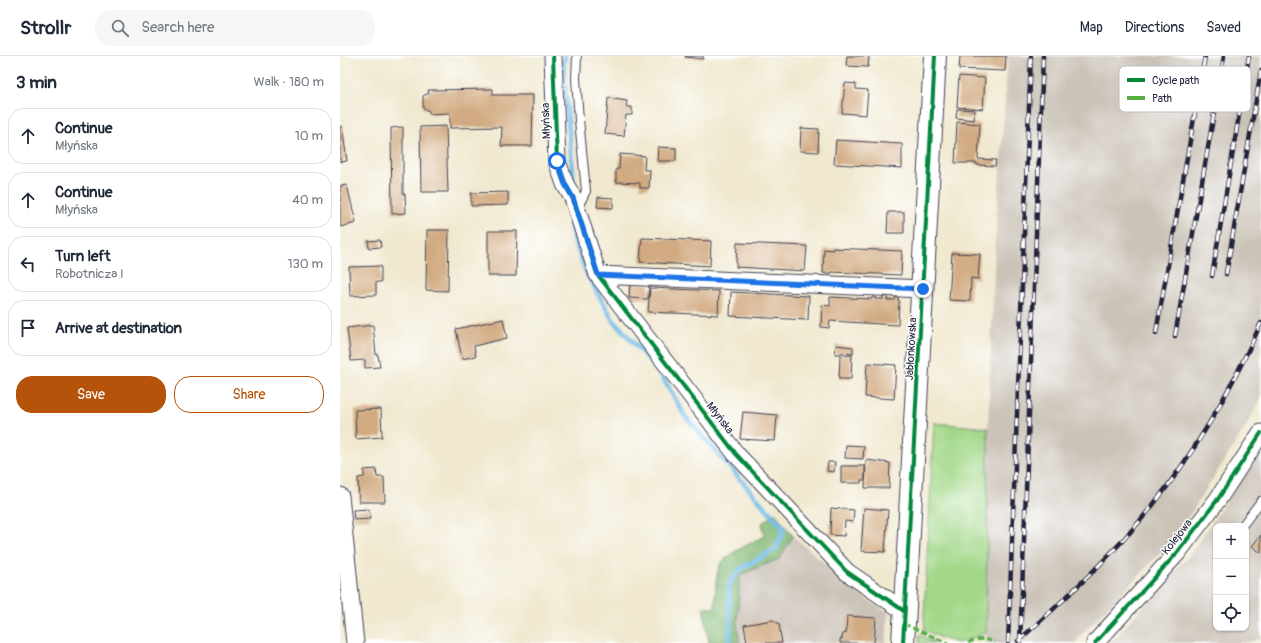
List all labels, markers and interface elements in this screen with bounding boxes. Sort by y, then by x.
search box [95,10,375,46]
text: Strollr [20,16,71,40]
icon: search [109,17,131,39]
text: Search here [141,18,214,37]
text: Map [1080,19,1103,36]
text: Directions [1125,19,1184,36]
text: Saved [1206,19,1241,36]
legend [1119,66,1251,112]
text: 3 min [16,72,57,93]
text: Walk · 180 m [254,74,324,90]
text: Cycle path [1152,74,1199,87]
text: Path [1152,92,1172,105]
street label: Młyńska [539,103,553,139]
text: Continue [55,119,113,138]
icon: ahead [17,125,39,147]
text: 10 m [295,128,323,144]
text: Młyńska [55,138,98,154]
route start [548,152,566,170]
text: Continue [55,183,113,202]
icon: ahead [17,189,39,211]
text: 40 m [292,192,323,208]
text: Młyńska [55,202,98,218]
text: Turn left [55,247,111,266]
icon: left [17,253,39,275]
text: 130 m [287,256,323,272]
text: Robotnicza I [55,266,124,282]
route end [914,280,932,298]
icon: arrive [17,317,39,339]
street label: Jabłonkowska [903,317,919,381]
text: Arrive at destination [55,319,182,338]
button: Save [16,376,166,413]
button: Share [174,376,324,413]
street label: Młyńska [704,400,736,436]
street label: Kolejowa [1159,517,1195,557]
map controls [1213,523,1249,631]
button: + [1213,523,1249,559]
button: − [1213,559,1249,595]
button: locate [1213,595,1249,631]

